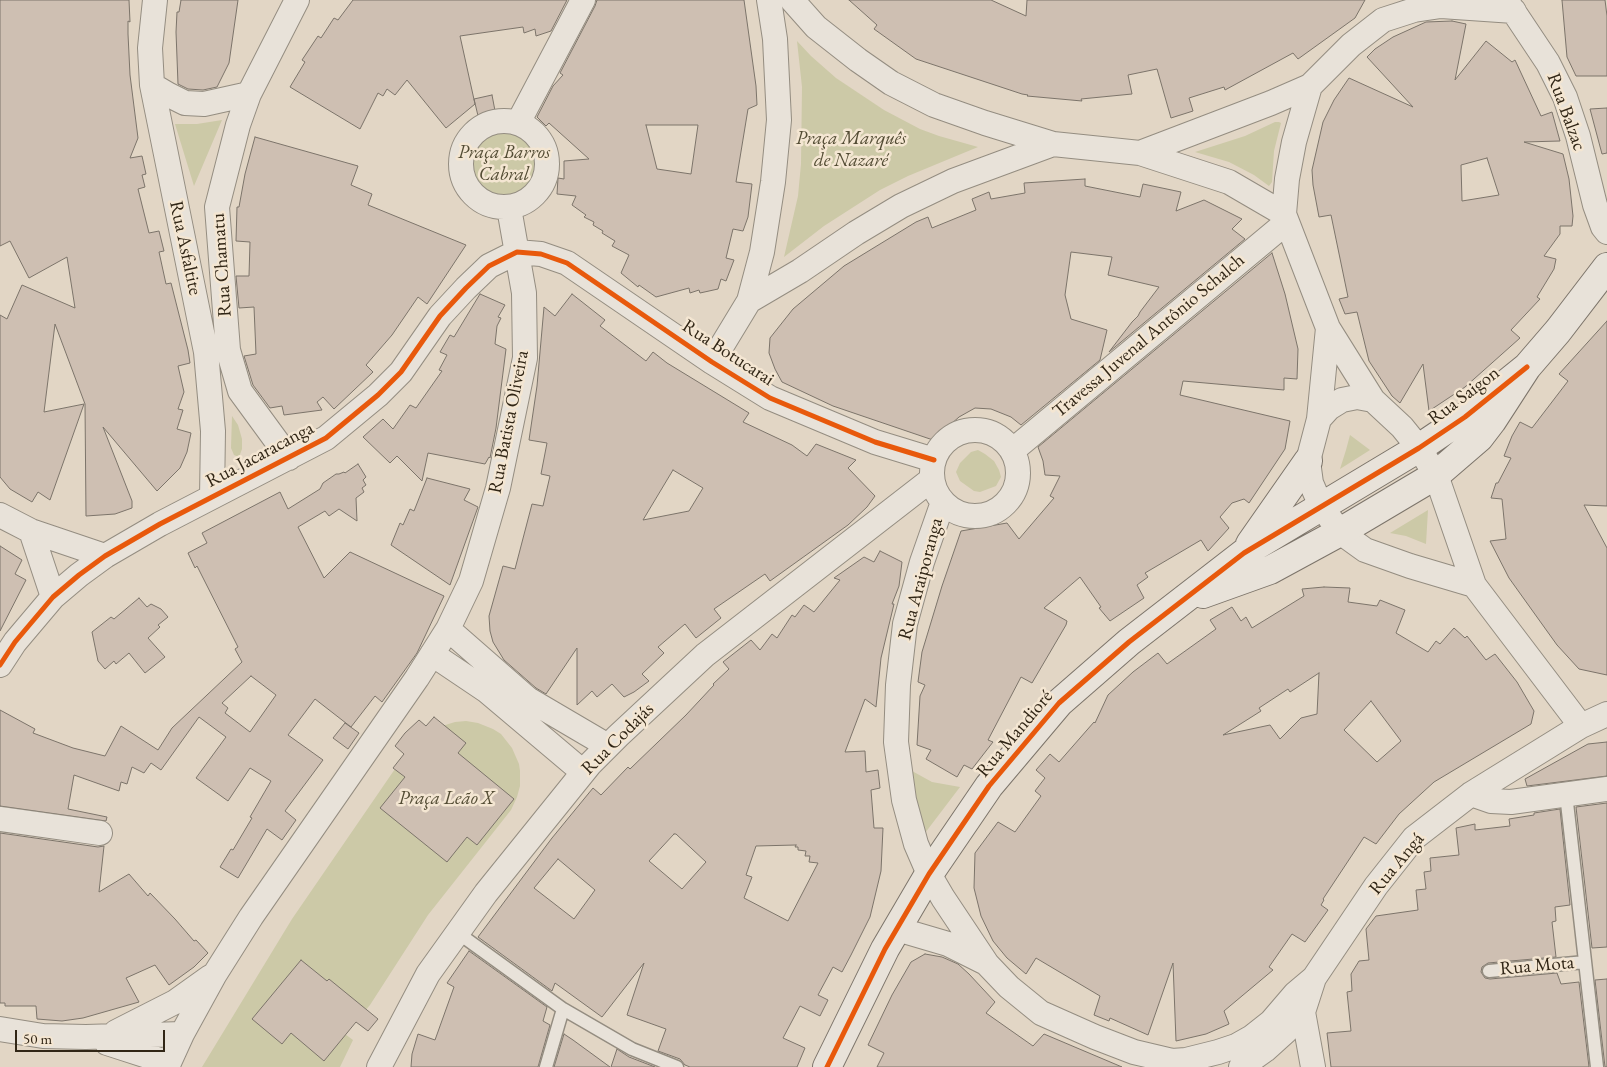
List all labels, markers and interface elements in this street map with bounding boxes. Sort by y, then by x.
street label: Rua Balzac [1541,70,1591,154]
park label: Praça Marquês de Nazaré [796,128,906,172]
park label: Praça Barros Cabral [458,142,550,186]
street label: Rua Asfaltite [164,199,206,297]
street label: Rua Chamatu [207,212,237,318]
street label: Travessa Juvenal Antônio Schalch [1048,249,1250,423]
street label: Rua Botucarai [678,315,778,391]
street label: Rua Batista Oliveira [484,348,534,496]
street label: Rua Saigon [1424,362,1504,430]
street label: Rua Jacaracanga [202,417,318,493]
street label: Rua Araiporanga [894,515,948,643]
street label: Rua Mandioré [972,686,1058,782]
street label: Rua Codajás [577,698,659,780]
park label: Praça Leão X [398,788,494,810]
street label: Rua Angá [1364,828,1430,900]
street label: Rua Mota [1499,951,1575,981]
scale bar [18,1020,168,1052]
text: 50 m [23,1029,52,1048]

